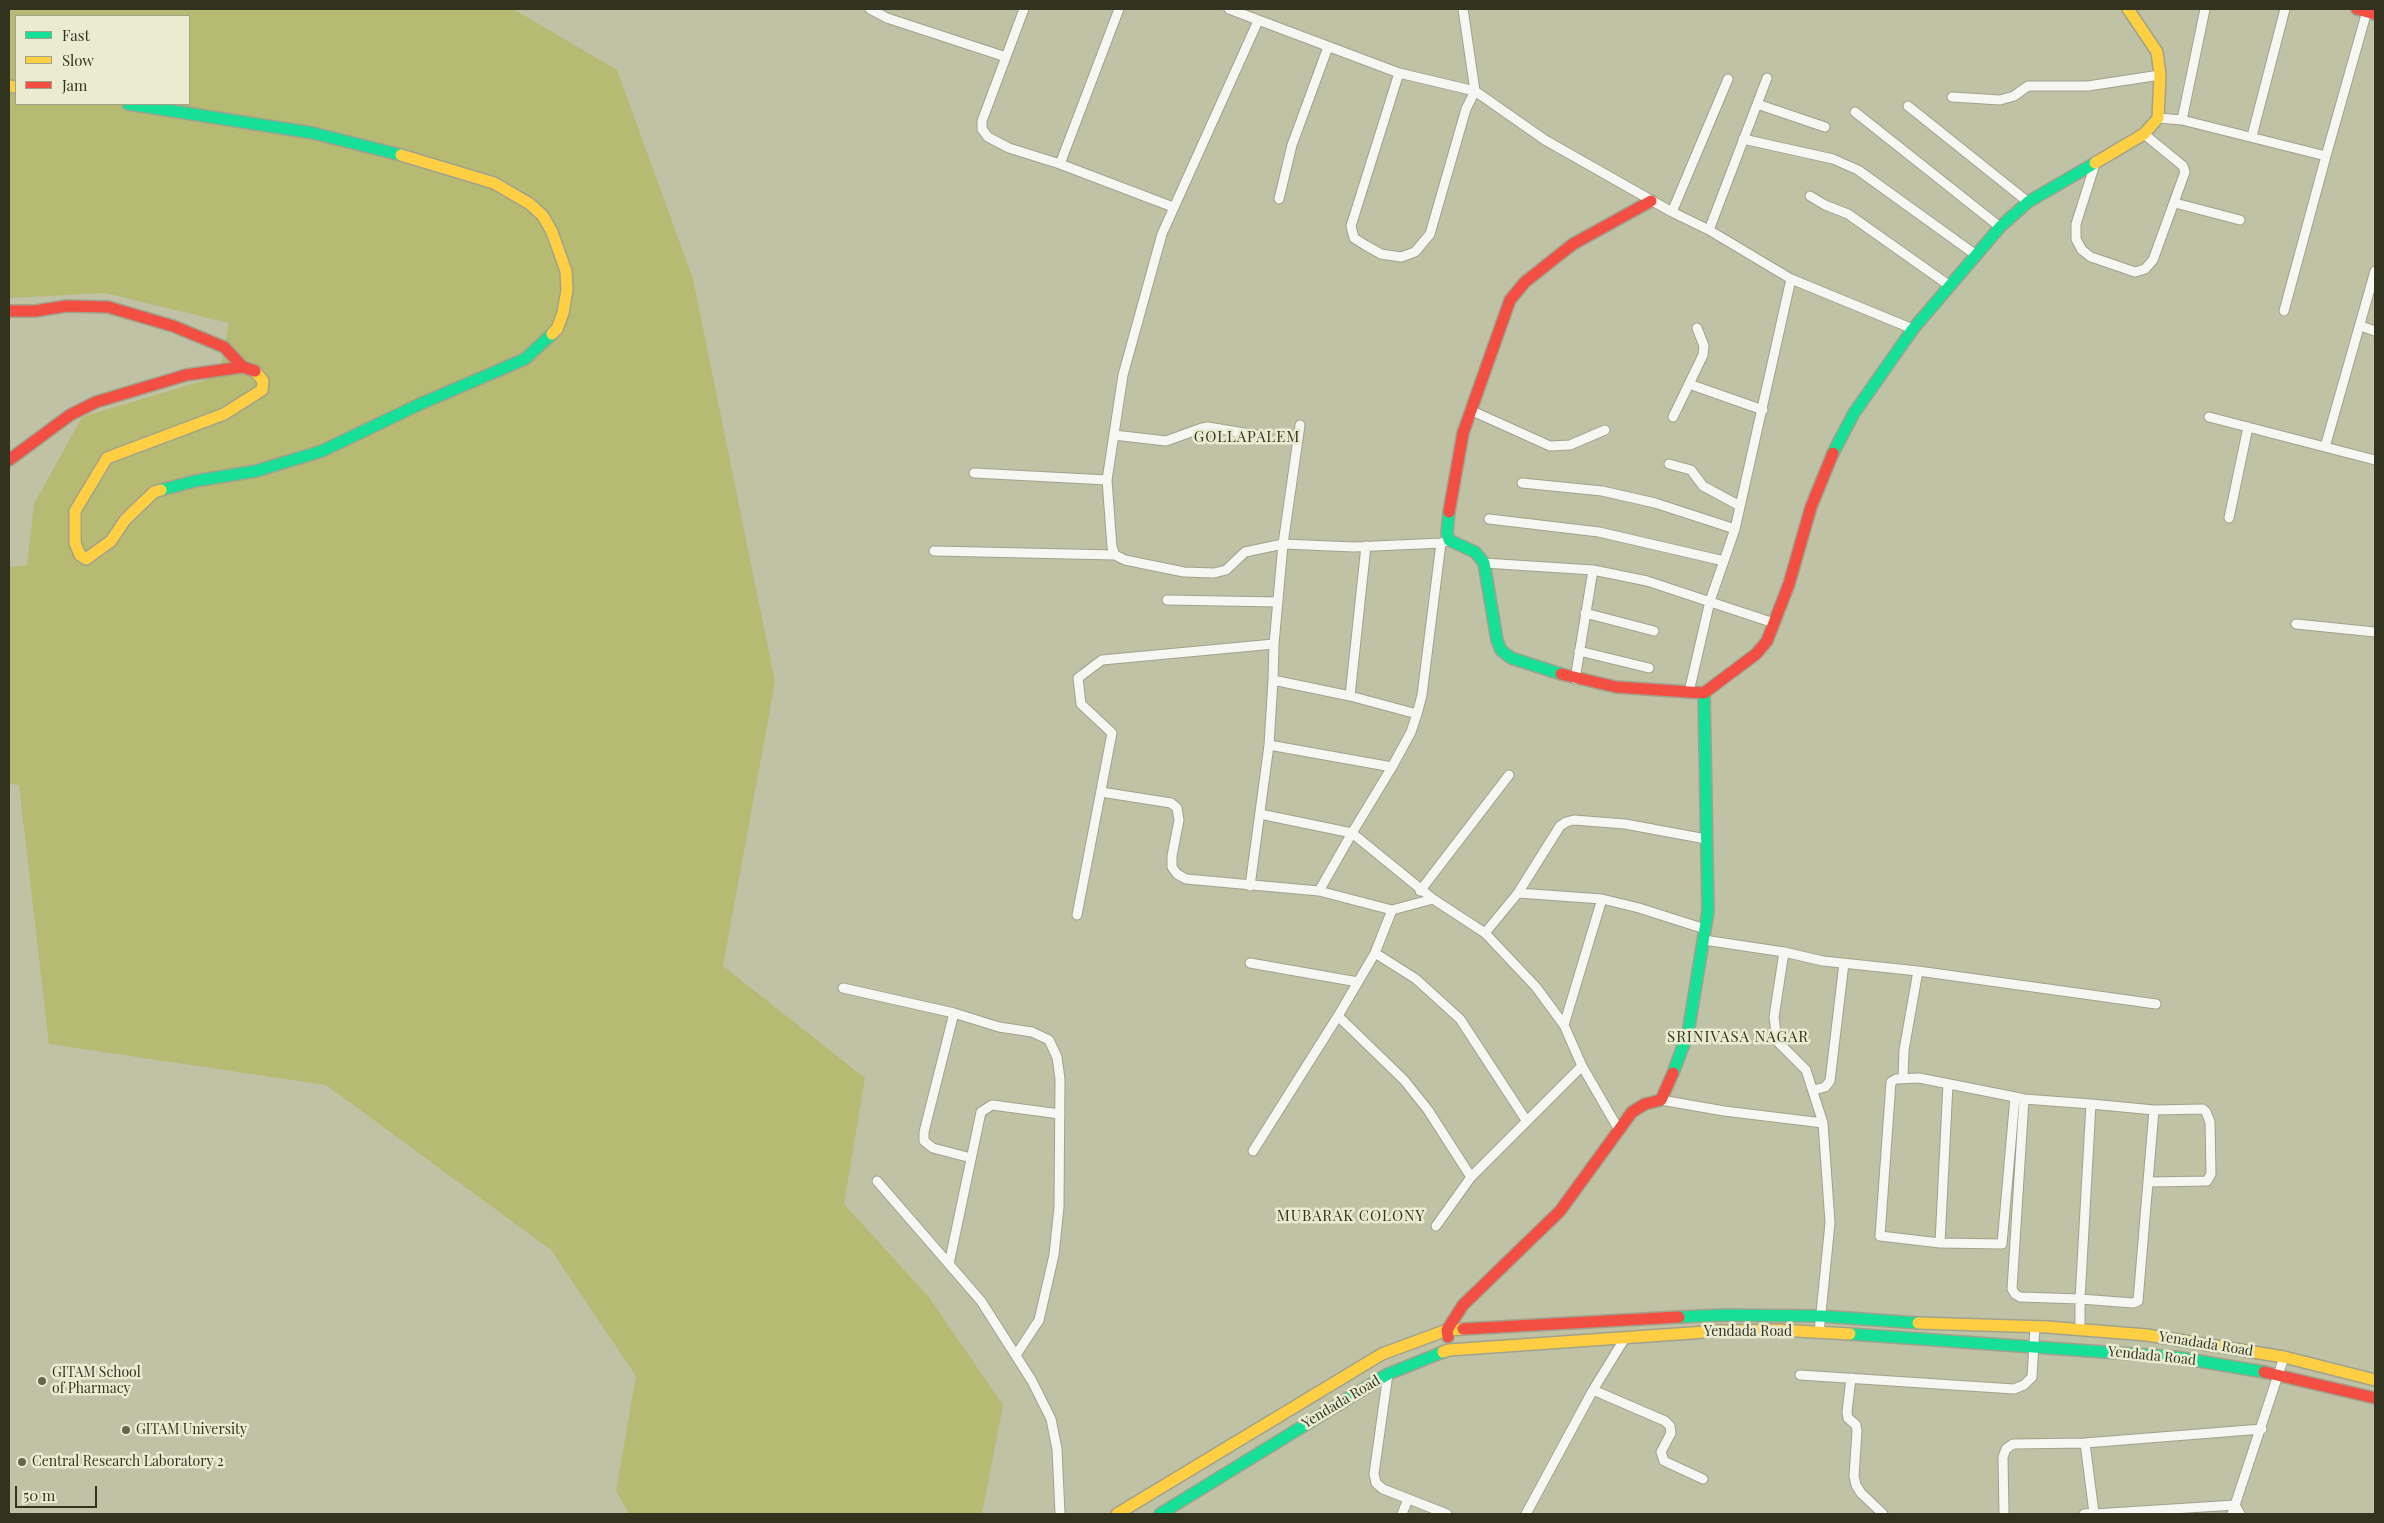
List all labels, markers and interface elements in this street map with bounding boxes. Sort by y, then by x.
legend [15,15,190,105]
text: Fast [62,25,90,45]
text: Slow [62,50,94,70]
text: Jam [62,75,87,95]
district label: GOLLAPALEM [1192,428,1302,446]
district label: SRINIVASA NAGAR [1665,1028,1811,1046]
district label: MUBARAK COLONY [1275,1207,1427,1225]
street label: Yendada Road [1704,1324,1792,1340]
street label: Yenadada Road [2158,1328,2254,1360]
street label: Yendada Road [2107,1343,2197,1369]
place label: GITAM School of Pharmacy [52,1365,141,1398]
street label: Yendada Road [1299,1372,1383,1432]
marker: GITAM School of Pharmacy [36,1375,48,1387]
place label: GITAM University [136,1422,247,1438]
marker: GITAM University [120,1424,132,1436]
place label: Central Research Laboratory 2 [32,1454,224,1470]
marker: Central Research Laboratory 2 [16,1456,28,1468]
scale bar [18,1476,100,1508]
text: 50 m [23,1485,55,1505]

